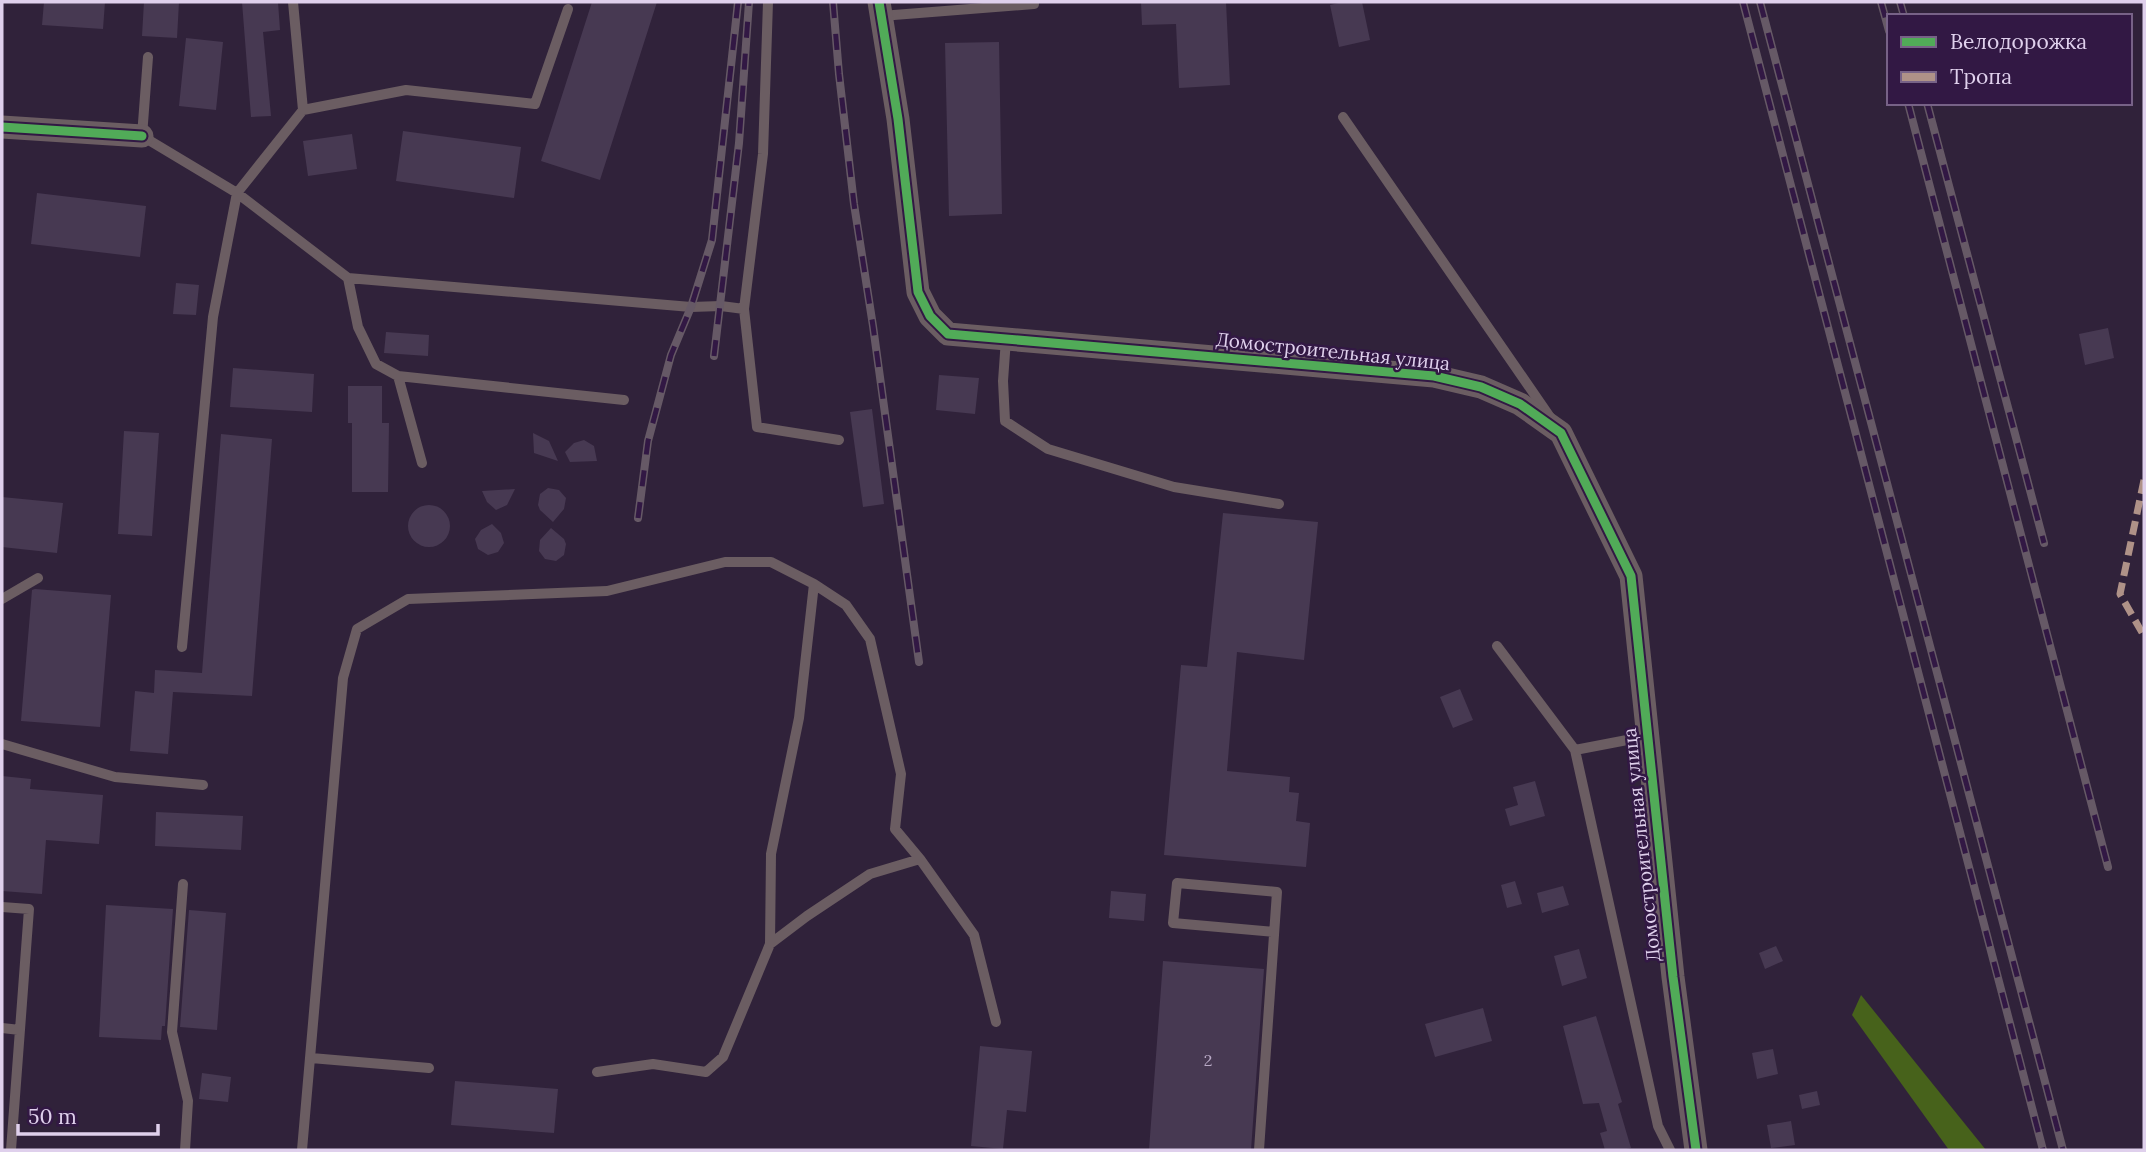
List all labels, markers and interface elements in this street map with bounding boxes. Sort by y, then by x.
legend [1887,14,2132,105]
text: Велодорожка [1950,28,2087,55]
text: Тропа [1950,63,2012,90]
street label: Домостроительная улица [1215,327,1452,375]
street label: Домостроительная улица [1617,726,1665,963]
house number: 2 [1204,1050,1212,1070]
scale bar [18,1092,158,1136]
text: 50 m [28,1103,77,1130]

